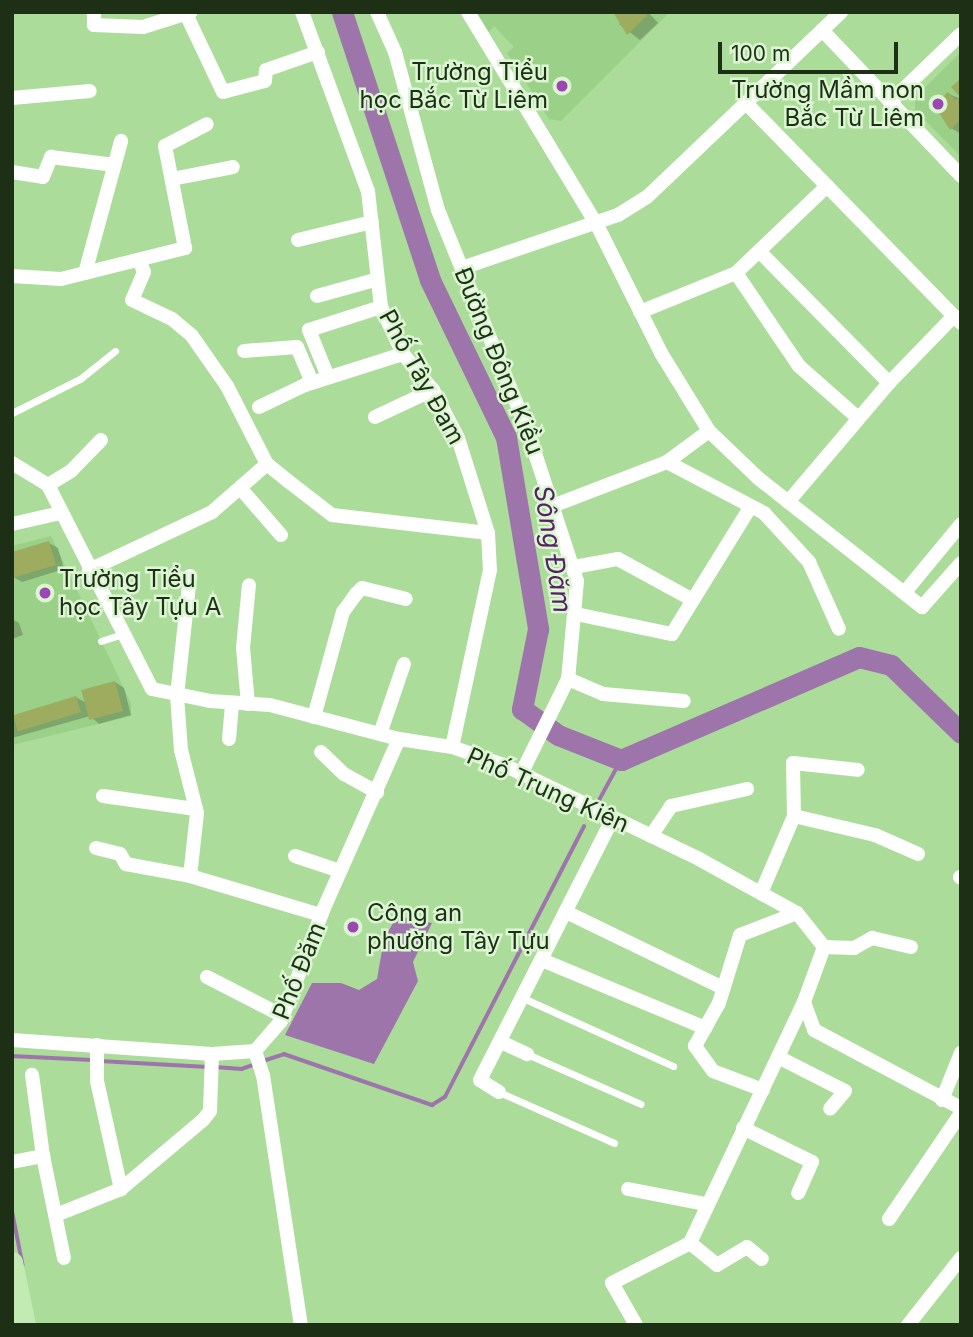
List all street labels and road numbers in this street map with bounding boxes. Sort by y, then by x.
street label: Đường Đông Kiều [448,263,550,459]
street label: Phố Tây Đam [373,305,471,449]
street label: Phố Trung Kiên [463,741,633,839]
street label: Phố Đăm [266,918,332,1024]

